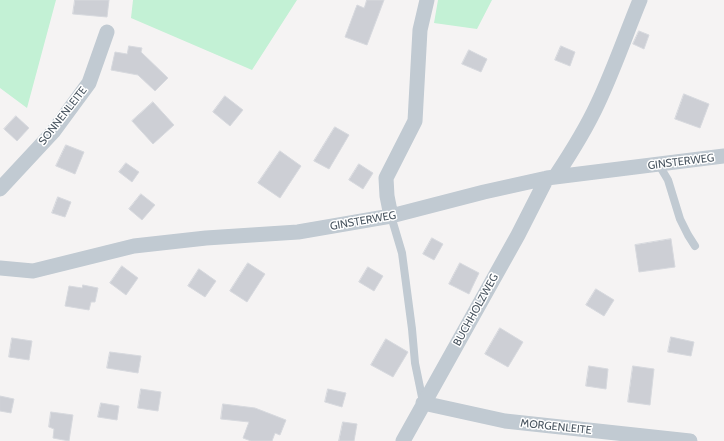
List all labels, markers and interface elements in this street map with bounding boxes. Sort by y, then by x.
street label: SONNENLEITE [36,84,90,148]
street label: GINSTERWEG [647,151,715,173]
street label: GINSTERWEG [329,209,397,233]
street label: BUCHHOLZWEG [451,272,501,348]
street label: MORGENLEITE [520,417,592,437]

